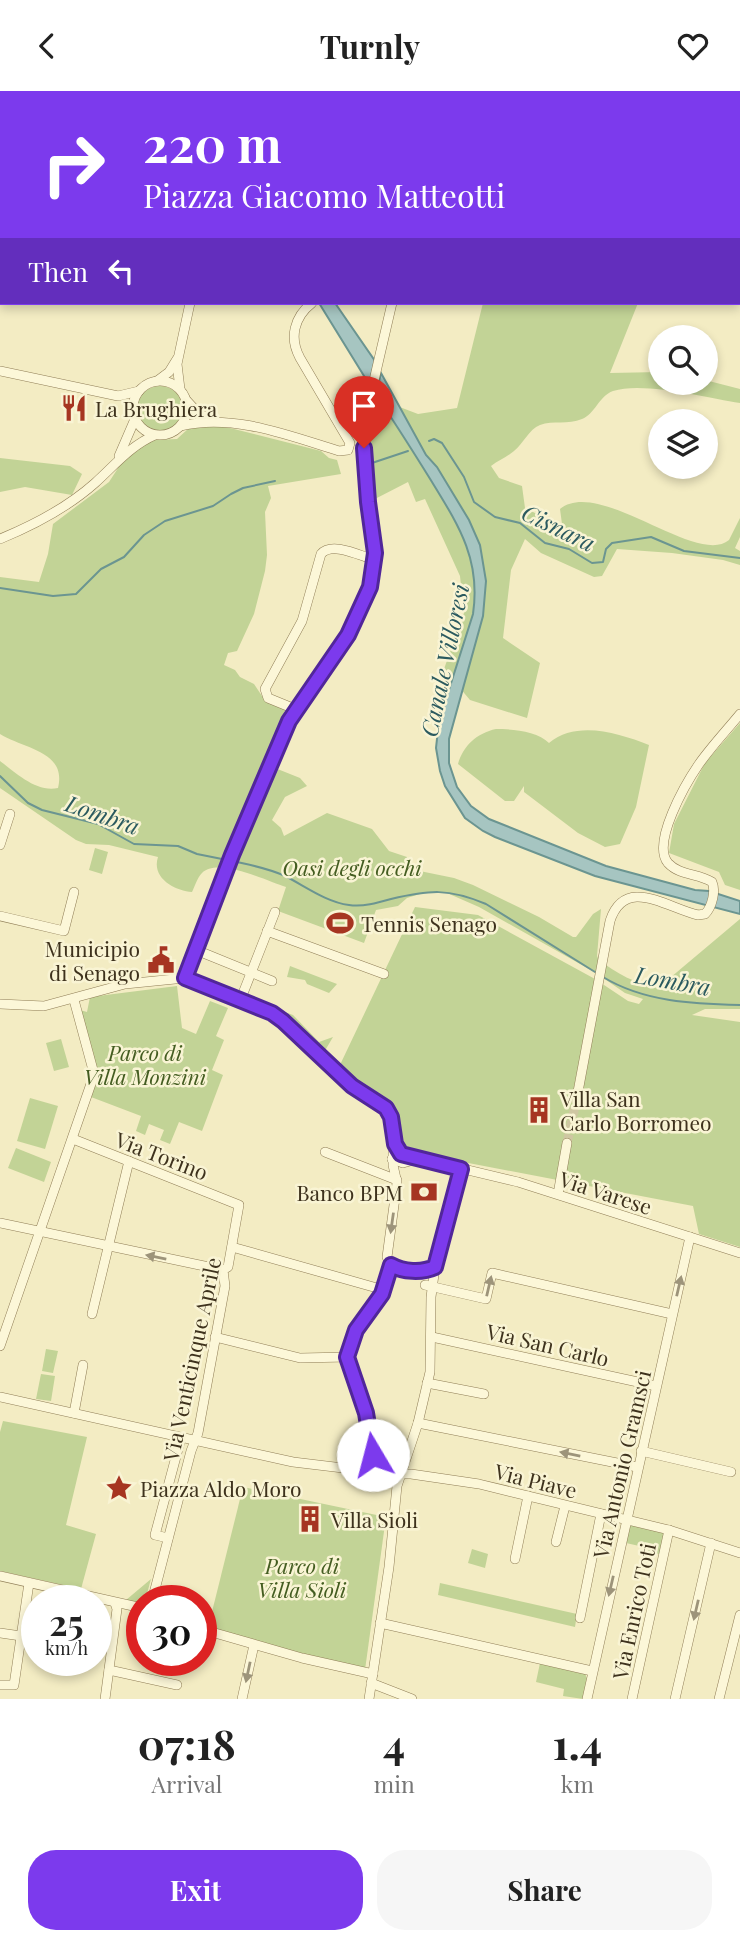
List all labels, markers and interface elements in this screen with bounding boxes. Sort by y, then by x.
text: Turnly [320,24,420,67]
icon: back [28,27,66,65]
icon: heart [674,27,712,65]
text: 220 m [143,110,282,175]
icon: right [28,119,119,210]
text: Piazza Giacomo Matteotti [143,173,505,216]
icon: left [102,252,140,290]
text: Then [28,254,88,289]
map controls [648,325,718,479]
button: search [648,325,718,395]
pin [334,376,394,448]
icon: arrive [345,387,383,425]
restaurant icon: La Brughiera [59,393,89,423]
place label: La Brughiera [95,394,218,422]
button: layers [648,409,718,479]
water label: Cisnara [517,496,601,558]
water label: Canale Villoresi [413,580,476,739]
water label: Lombra [61,787,144,841]
park label: Oasi degli occhi [282,853,422,881]
sports icon: Tennis Senago [325,908,355,938]
place label: Tennis Senago [361,909,497,937]
place label: Municipio di Senago [45,934,140,986]
public building icon: Municipio di Senago [146,945,176,975]
water label: Lombra [632,958,713,1002]
park label: Parco di Villa Monzini [84,1038,207,1090]
place label: Villa San Carlo Borromeo [559,1084,712,1136]
building icon: Villa San Carlo Borromeo [524,1095,554,1125]
street label: Via Torino [111,1124,212,1185]
street label: Via Varese [555,1164,656,1220]
bank icon: Banco BPM [409,1177,439,1207]
place label: Banco BPM [296,1178,403,1206]
one-way arrow [386,1212,397,1234]
one-way arrow [145,1251,167,1262]
street label: Via Venticinque Aprile [156,1255,226,1464]
one-way arrow [484,1275,495,1297]
one-way arrow [674,1275,685,1297]
street label: Via San Carlo [483,1316,612,1372]
street label: Via Antonio Gramsci [585,1367,656,1562]
position arrow [336,1418,410,1492]
one-way arrow [559,1448,581,1459]
street label: Via Piave [491,1456,580,1504]
place icon: Piazza Aldo Moro [104,1473,134,1503]
place label: Piazza Aldo Moro [140,1474,301,1502]
building icon: Villa Sioli [295,1504,325,1534]
place label: Villa Sioli [330,1505,418,1533]
street label: Via Enrico Toti [605,1540,661,1683]
park label: Parco di Villa Sioli [258,1551,347,1603]
one-way arrow [606,1575,617,1597]
speed limit sign: 30 [126,1585,217,1676]
text: 25 [49,1598,84,1645]
one-way arrow [690,1599,701,1621]
text: km/h [45,1636,88,1660]
one-way arrow [243,1661,254,1683]
text: 07:18 [138,1715,236,1771]
text: 4 [383,1715,405,1771]
text: 1.4 [553,1715,602,1771]
text: Arrival [151,1768,222,1799]
text: min [374,1768,415,1799]
text: km [561,1768,594,1799]
button: Exit [28,1850,363,1930]
button: Share [377,1850,712,1930]

